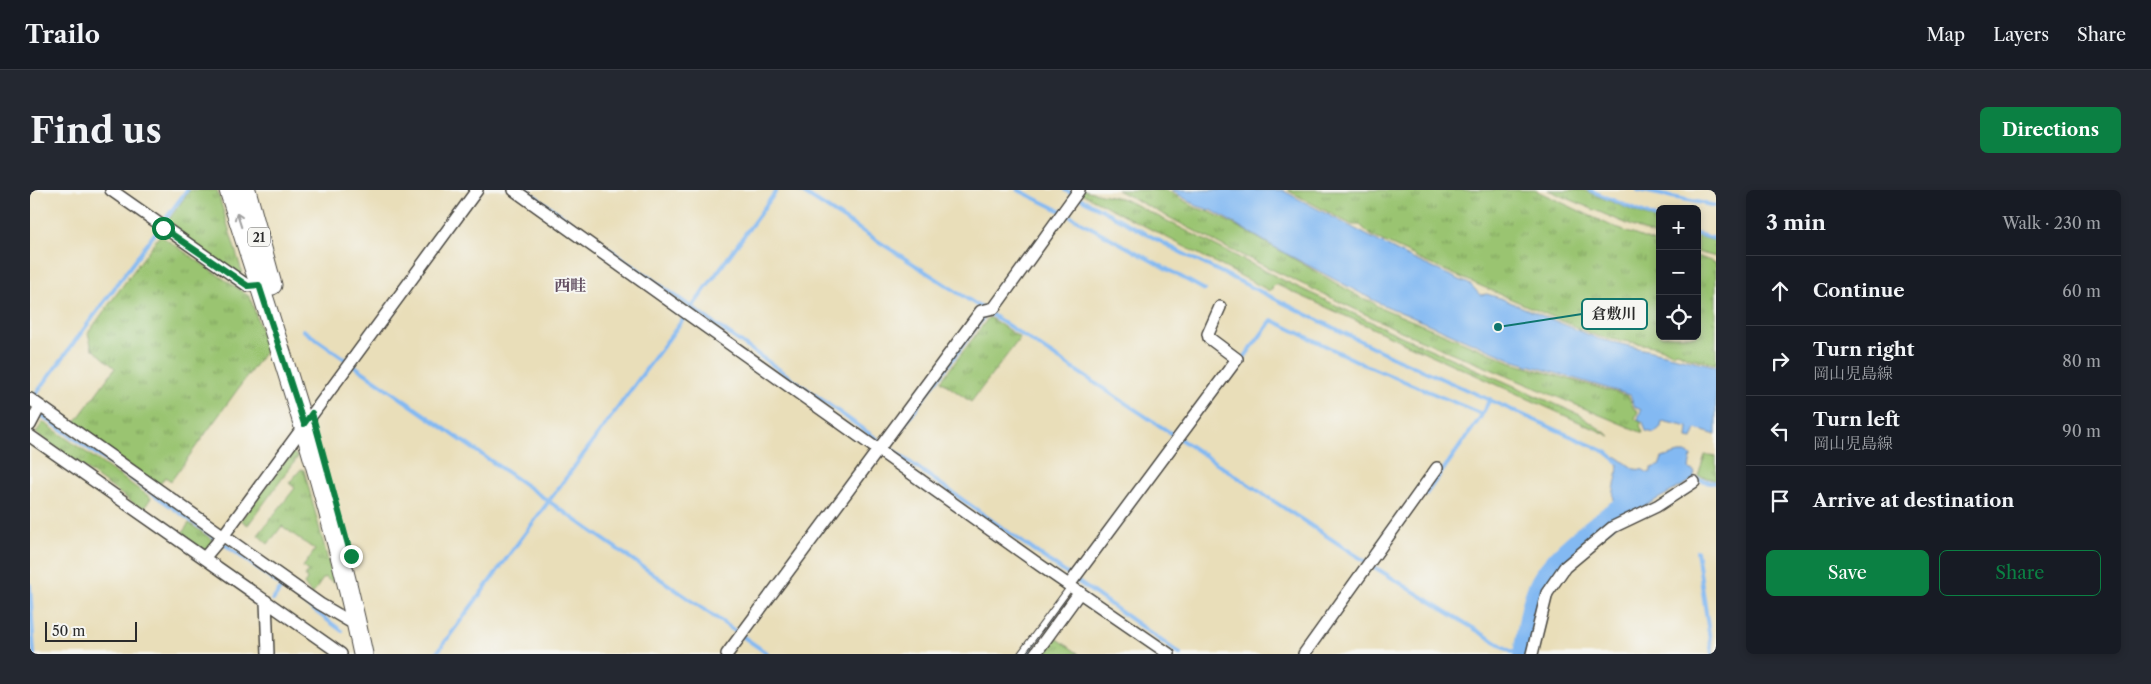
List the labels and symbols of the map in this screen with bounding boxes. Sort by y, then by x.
one-way arrow [233,213,243,229]
route start [152,217,175,240]
road number: 21 [248,228,270,246]
district label: 西畦 [554,275,586,295]
callout: 倉敷川 [1582,299,1647,329]
text: 倉敷川 [1591,304,1637,323]
route end [340,545,363,568]
scale bar [45,619,138,642]

